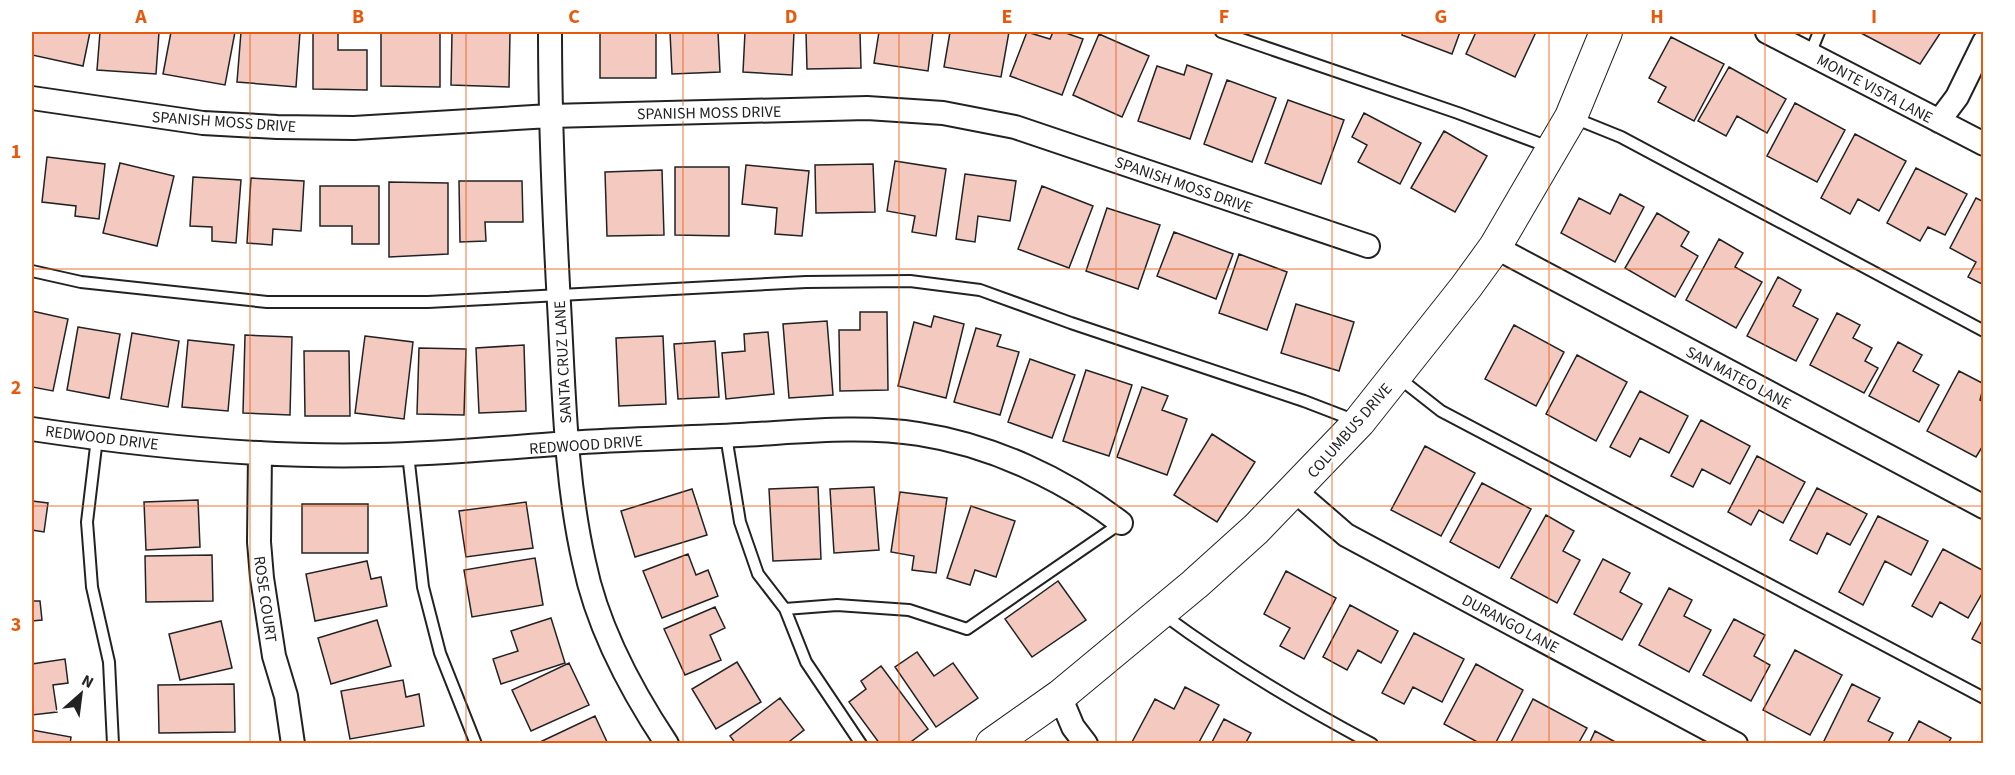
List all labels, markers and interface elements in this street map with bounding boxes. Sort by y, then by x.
text: A [134,3,147,31]
text: B [352,3,364,31]
text: C [568,3,580,31]
text: D [785,3,797,31]
text: E [1002,3,1012,31]
text: F [1219,3,1229,31]
text: G [1435,3,1447,31]
text: H [1650,3,1664,31]
text: I [1871,3,1877,31]
street label: MONTE VISTA LANE [1813,49,1936,129]
street label: SPANISH MOSS DRIVE [637,101,781,125]
street label: SPANISH MOSS DRIVE [151,106,297,138]
text: 1 [11,138,21,166]
street label: SPANISH MOSS DRIVE [1112,151,1256,219]
street label: SANTA CRUZ LANE [549,300,577,424]
street label: SAN MATEO LANE [1682,341,1795,415]
text: 2 [11,374,21,402]
street label: COLUMBUS DRIVE [1302,378,1397,483]
street label: REDWOOD DRIVE [44,420,160,456]
street label: REDWOOD DRIVE [529,430,644,460]
street label: ROSE COURT [248,555,282,644]
street label: DURANGO LANE [1458,589,1563,659]
text: 3 [11,611,21,639]
north arrow [51,664,111,724]
text: N [78,669,97,694]

